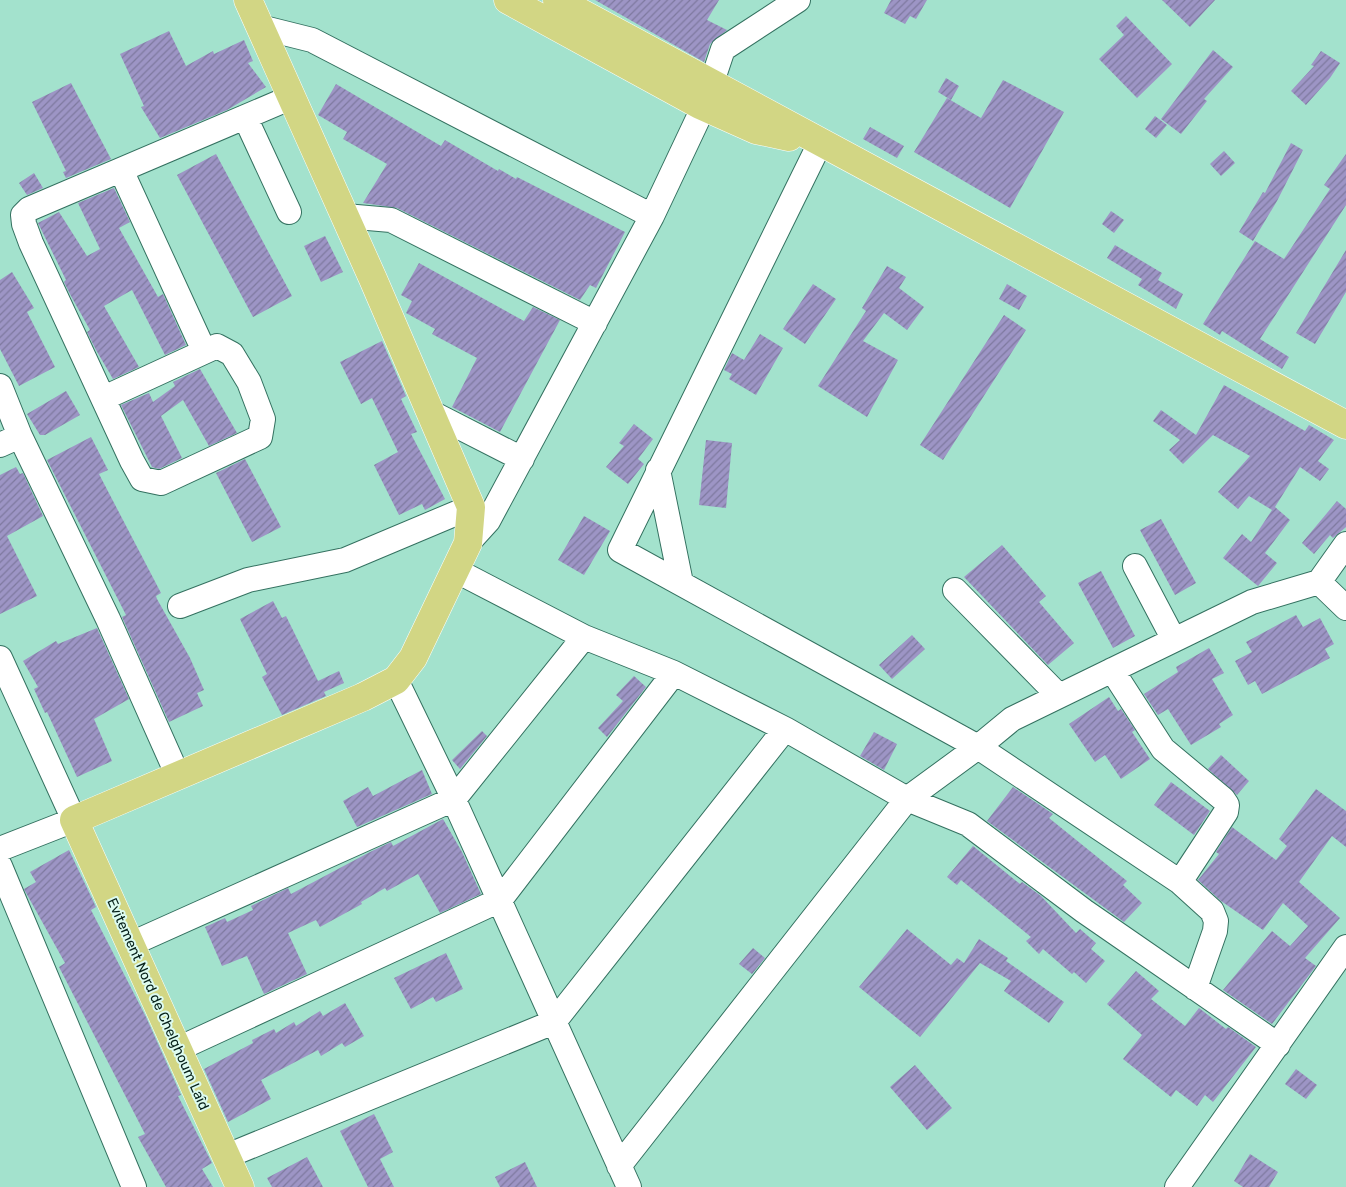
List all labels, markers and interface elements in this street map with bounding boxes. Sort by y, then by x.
street label: Evitement Nord de Chelghoum Laîd [103,895,213,1113]

